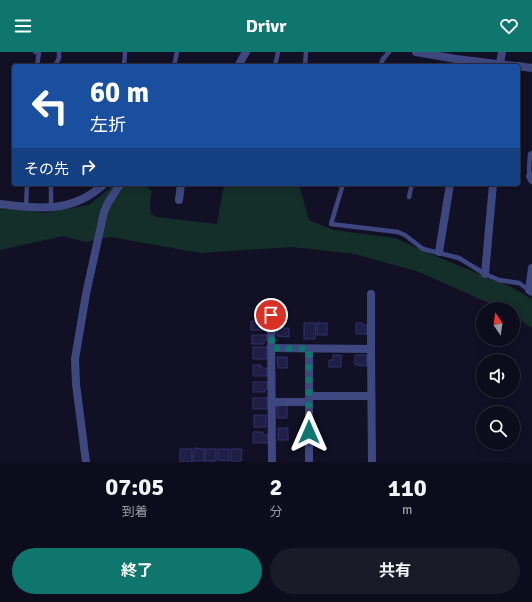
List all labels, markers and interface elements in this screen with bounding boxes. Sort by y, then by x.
icon: menu [12,15,34,37]
text: Drivr [246,15,286,37]
icon: heart [498,15,520,37]
text: 60 m [90,76,149,110]
icon: left [24,80,76,132]
text: 左折 [90,114,126,136]
icon: right [77,156,99,178]
text: その先 [24,160,69,178]
pin [254,298,288,332]
north arrow [476,302,520,346]
map controls [476,302,520,450]
icon: arrive [260,304,282,326]
button: sound [476,354,520,398]
button: search [476,406,520,450]
position arrow [288,411,330,453]
text: 07:05 [105,472,164,502]
text: 2 [270,472,282,502]
text: 110 [388,473,427,503]
text: m [402,502,412,518]
text: 到着 [122,504,148,520]
text: 分 [269,504,283,520]
button: 終了 [12,548,262,594]
button: 共有 [270,548,520,594]

